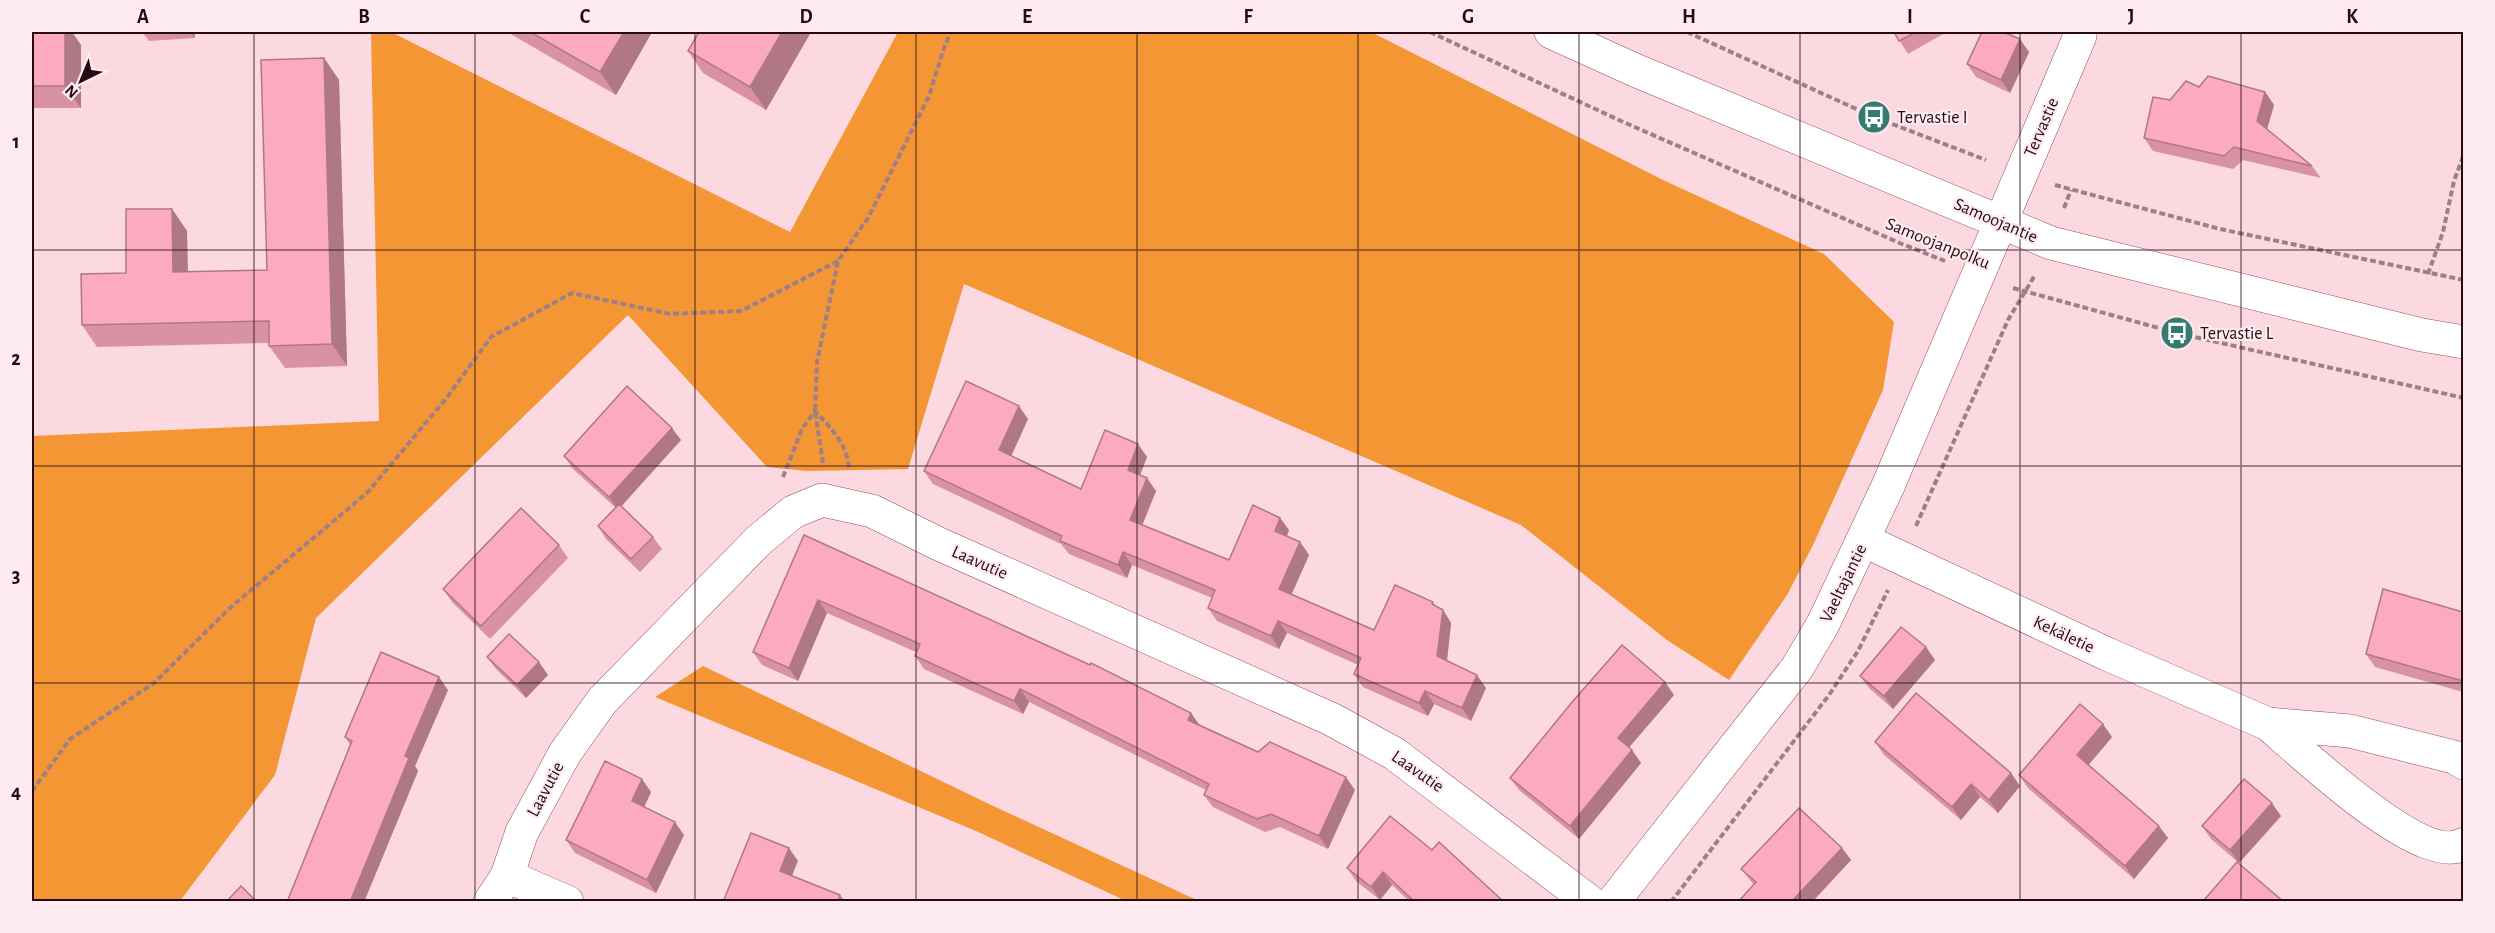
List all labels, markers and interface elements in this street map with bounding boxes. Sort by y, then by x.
text: A [137,7,149,27]
text: B [358,7,370,27]
text: C [580,7,591,27]
text: D [799,7,813,27]
text: E [1022,7,1032,27]
text: F [1243,7,1253,27]
text: G [1462,7,1474,27]
text: H [1682,7,1696,27]
text: I [1907,7,1913,27]
text: J [2128,7,2134,27]
text: K [2346,7,2358,27]
north arrow [51,51,111,111]
text: N [62,82,81,101]
street label: Tervastie [2021,95,2062,160]
bus stop icon: Tervastie I [1856,99,1892,135]
place label: Tervastie I [1897,109,1967,127]
text: 1 [12,132,20,152]
street label: Samoojantie [1951,195,2040,247]
street label: Samoojanpolku [1883,215,1992,273]
bus stop icon: Tervastie L [2159,315,2195,351]
place label: Tervastie L [2200,325,2274,343]
text: 2 [11,349,21,369]
street label: Vaeltajantie [1817,541,1871,626]
street label: Laavutie [949,543,1010,583]
text: 3 [12,566,20,586]
street label: Kekäletie [2030,613,2097,657]
street label: Laavutie [1388,748,1447,796]
street label: Laavutie [524,759,568,820]
text: 4 [11,782,21,802]

